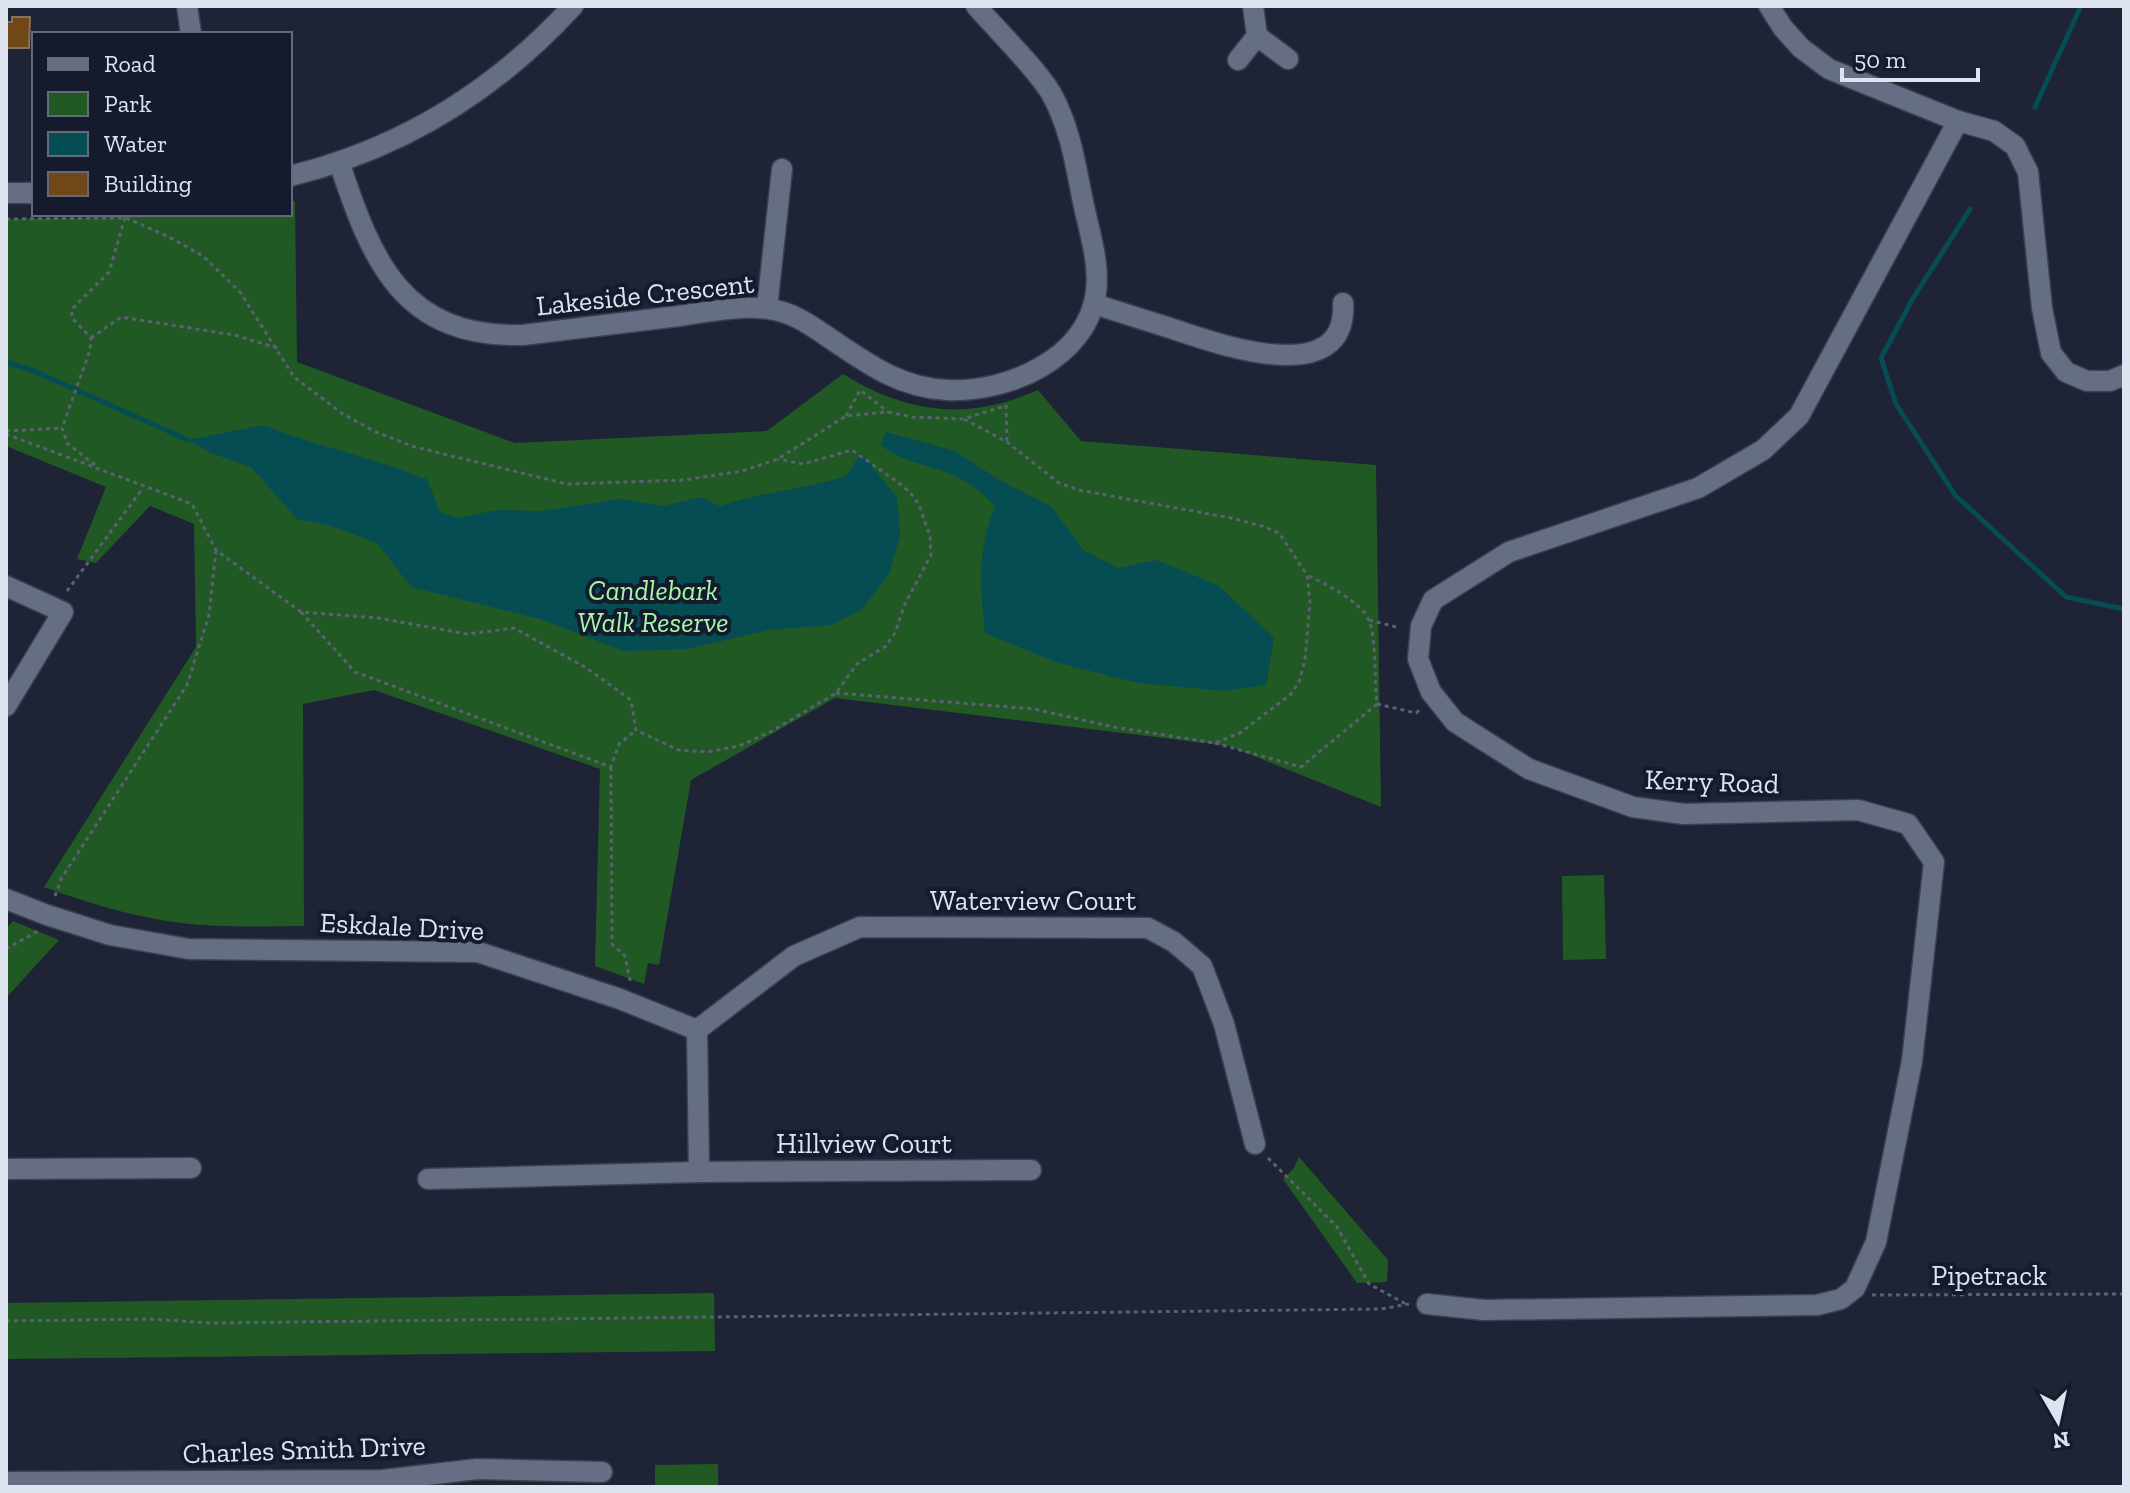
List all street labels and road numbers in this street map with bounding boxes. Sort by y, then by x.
street label: Lakeside Crescent [535,267,756,322]
street label: Kerry Road [1644,763,1780,800]
street label: Waterview Court [930,884,1137,917]
street label: Eskdale Drive [319,906,485,947]
street label: Hillview Court [776,1127,953,1160]
street label: Pipetrack [1931,1259,2047,1292]
street label: Charles Smith Drive [182,1429,426,1470]

